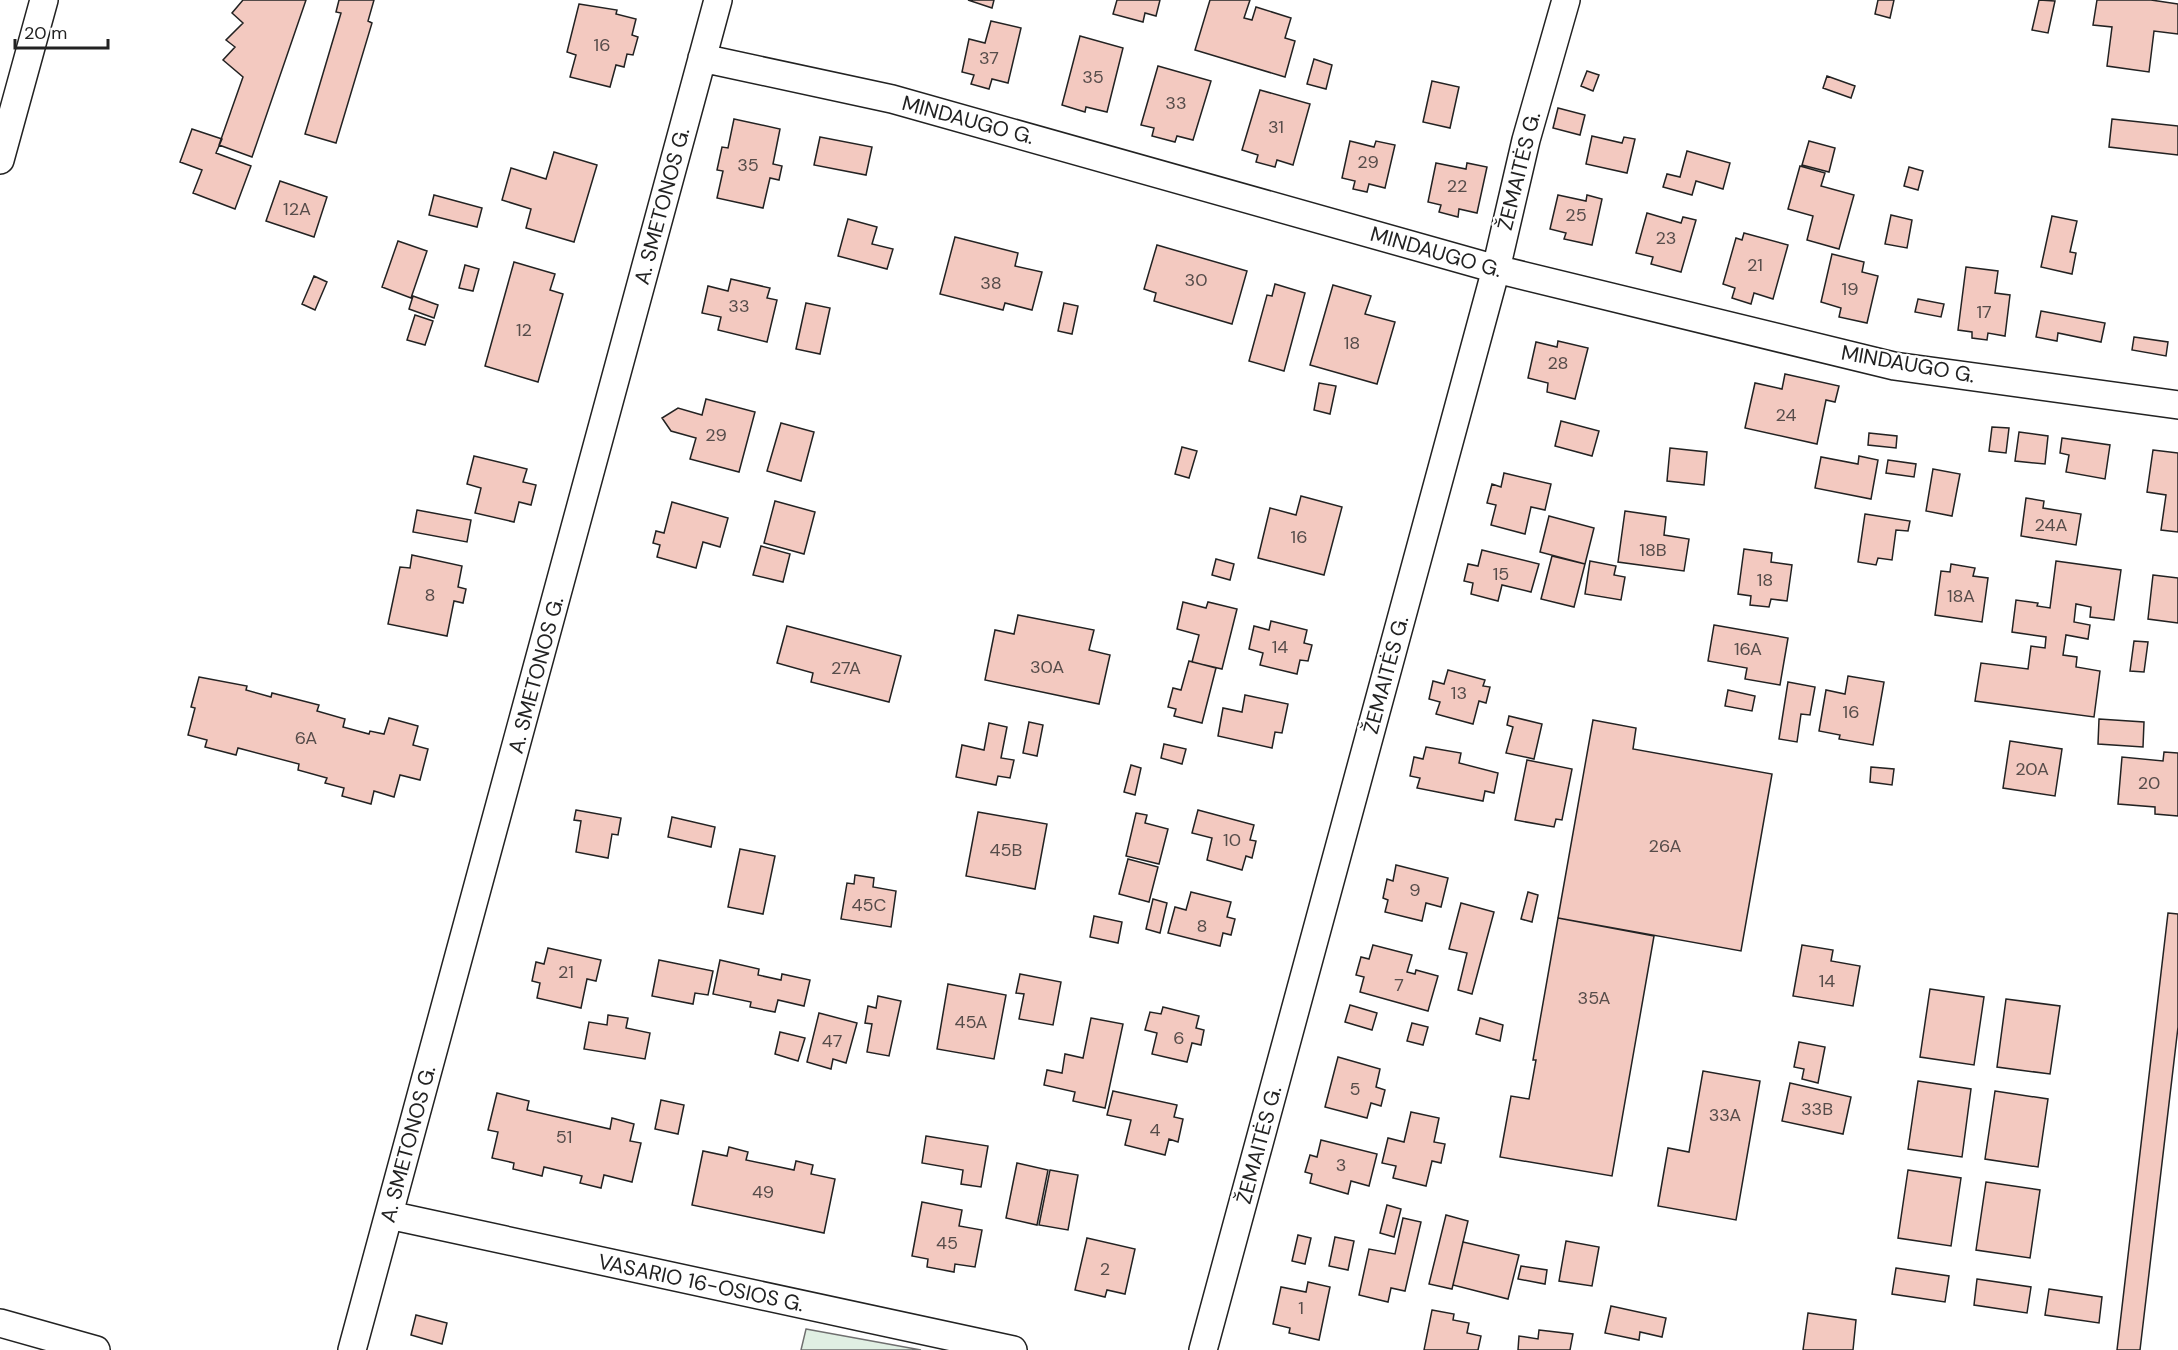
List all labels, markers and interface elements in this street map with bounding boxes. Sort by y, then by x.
scale bar [15,12,108,50]
text: 20 m [24,21,67,45]
house number: 16 [594,33,610,57]
house number: 37 [979,46,999,70]
house number: 35 [1082,65,1104,89]
street label: MINDAUGO G. [899,89,1037,151]
house number: 33 [1165,91,1187,115]
street label: ŽEMAITĖS G. [1491,109,1547,233]
house number: 31 [1268,115,1284,139]
street label: A. SMETONOS G. [628,124,696,288]
house number: 29 [1357,150,1379,174]
house number: 35 [737,153,759,177]
house number: 22 [1447,174,1467,198]
house number: 12A [283,197,311,221]
house number: 25 [1565,203,1587,227]
street label: MINDAUGO G. [1367,220,1505,284]
house number: 23 [1655,226,1677,250]
house number: 21 [1747,253,1763,277]
house number: 30 [1185,268,1207,292]
house number: 38 [980,271,1002,295]
house number: 19 [1842,277,1858,301]
house number: 33 [728,294,750,318]
house number: 17 [1976,300,1992,324]
house number: 12 [516,318,532,342]
house number: 18 [1344,331,1360,355]
street label: MINDAUGO G. [1839,338,1977,390]
house number: 28 [1547,351,1569,375]
house number: 24 [1776,403,1797,427]
house number: 29 [705,423,727,447]
house number: 24A [2035,513,2068,537]
house number: 16 [1291,525,1307,549]
house number: 18B [1639,538,1667,562]
house number: 15 [1493,562,1509,586]
house number: 18 [1757,568,1773,592]
house number: 8 [425,583,435,607]
house number: 18A [1947,584,1975,608]
street label: A. SMETONOS G. [502,593,570,757]
street label: ŽEMAITĖS G. [1357,613,1415,737]
house number: 14 [1272,635,1288,659]
house number: 16A [1734,637,1762,661]
house number: 30A [1030,655,1064,679]
house number: 27A [831,656,861,680]
house number: 13 [1451,681,1467,705]
house number: 16 [1843,700,1859,724]
house number: 6A [295,726,317,750]
house number: 20A [2015,757,2049,781]
house number: 20 [2138,771,2160,795]
house number: 10 [1223,828,1241,852]
house number: 26A [1649,834,1682,858]
house number: 45B [990,838,1023,862]
house number: 9 [1409,878,1421,902]
house number: 45C [852,893,886,917]
house number: 8 [1197,914,1207,938]
house number: 21 [558,960,574,984]
house number: 14 [1819,969,1835,993]
house number: 7 [1394,973,1404,997]
house number: 35A [1578,986,1610,1010]
house number: 45A [954,1010,988,1034]
house number: 6 [1173,1026,1185,1050]
house number: 47 [822,1029,842,1053]
street label: A. SMETONOS G. [374,1062,442,1226]
house number: 5 [1350,1077,1360,1101]
street label: ŽEMAITĖS G. [1230,1083,1288,1207]
house number: 33B [1801,1097,1833,1121]
house number: 33A [1709,1103,1741,1127]
house number: 4 [1150,1118,1161,1142]
house number: 51 [556,1125,572,1149]
house number: 3 [1336,1153,1346,1177]
house number: 49 [752,1180,774,1204]
house number: 45 [936,1231,958,1255]
street label: VASARIO 16-OSIOS G. [595,1247,807,1319]
house number: 2 [1100,1257,1110,1281]
house number: 1 [1298,1296,1304,1320]

